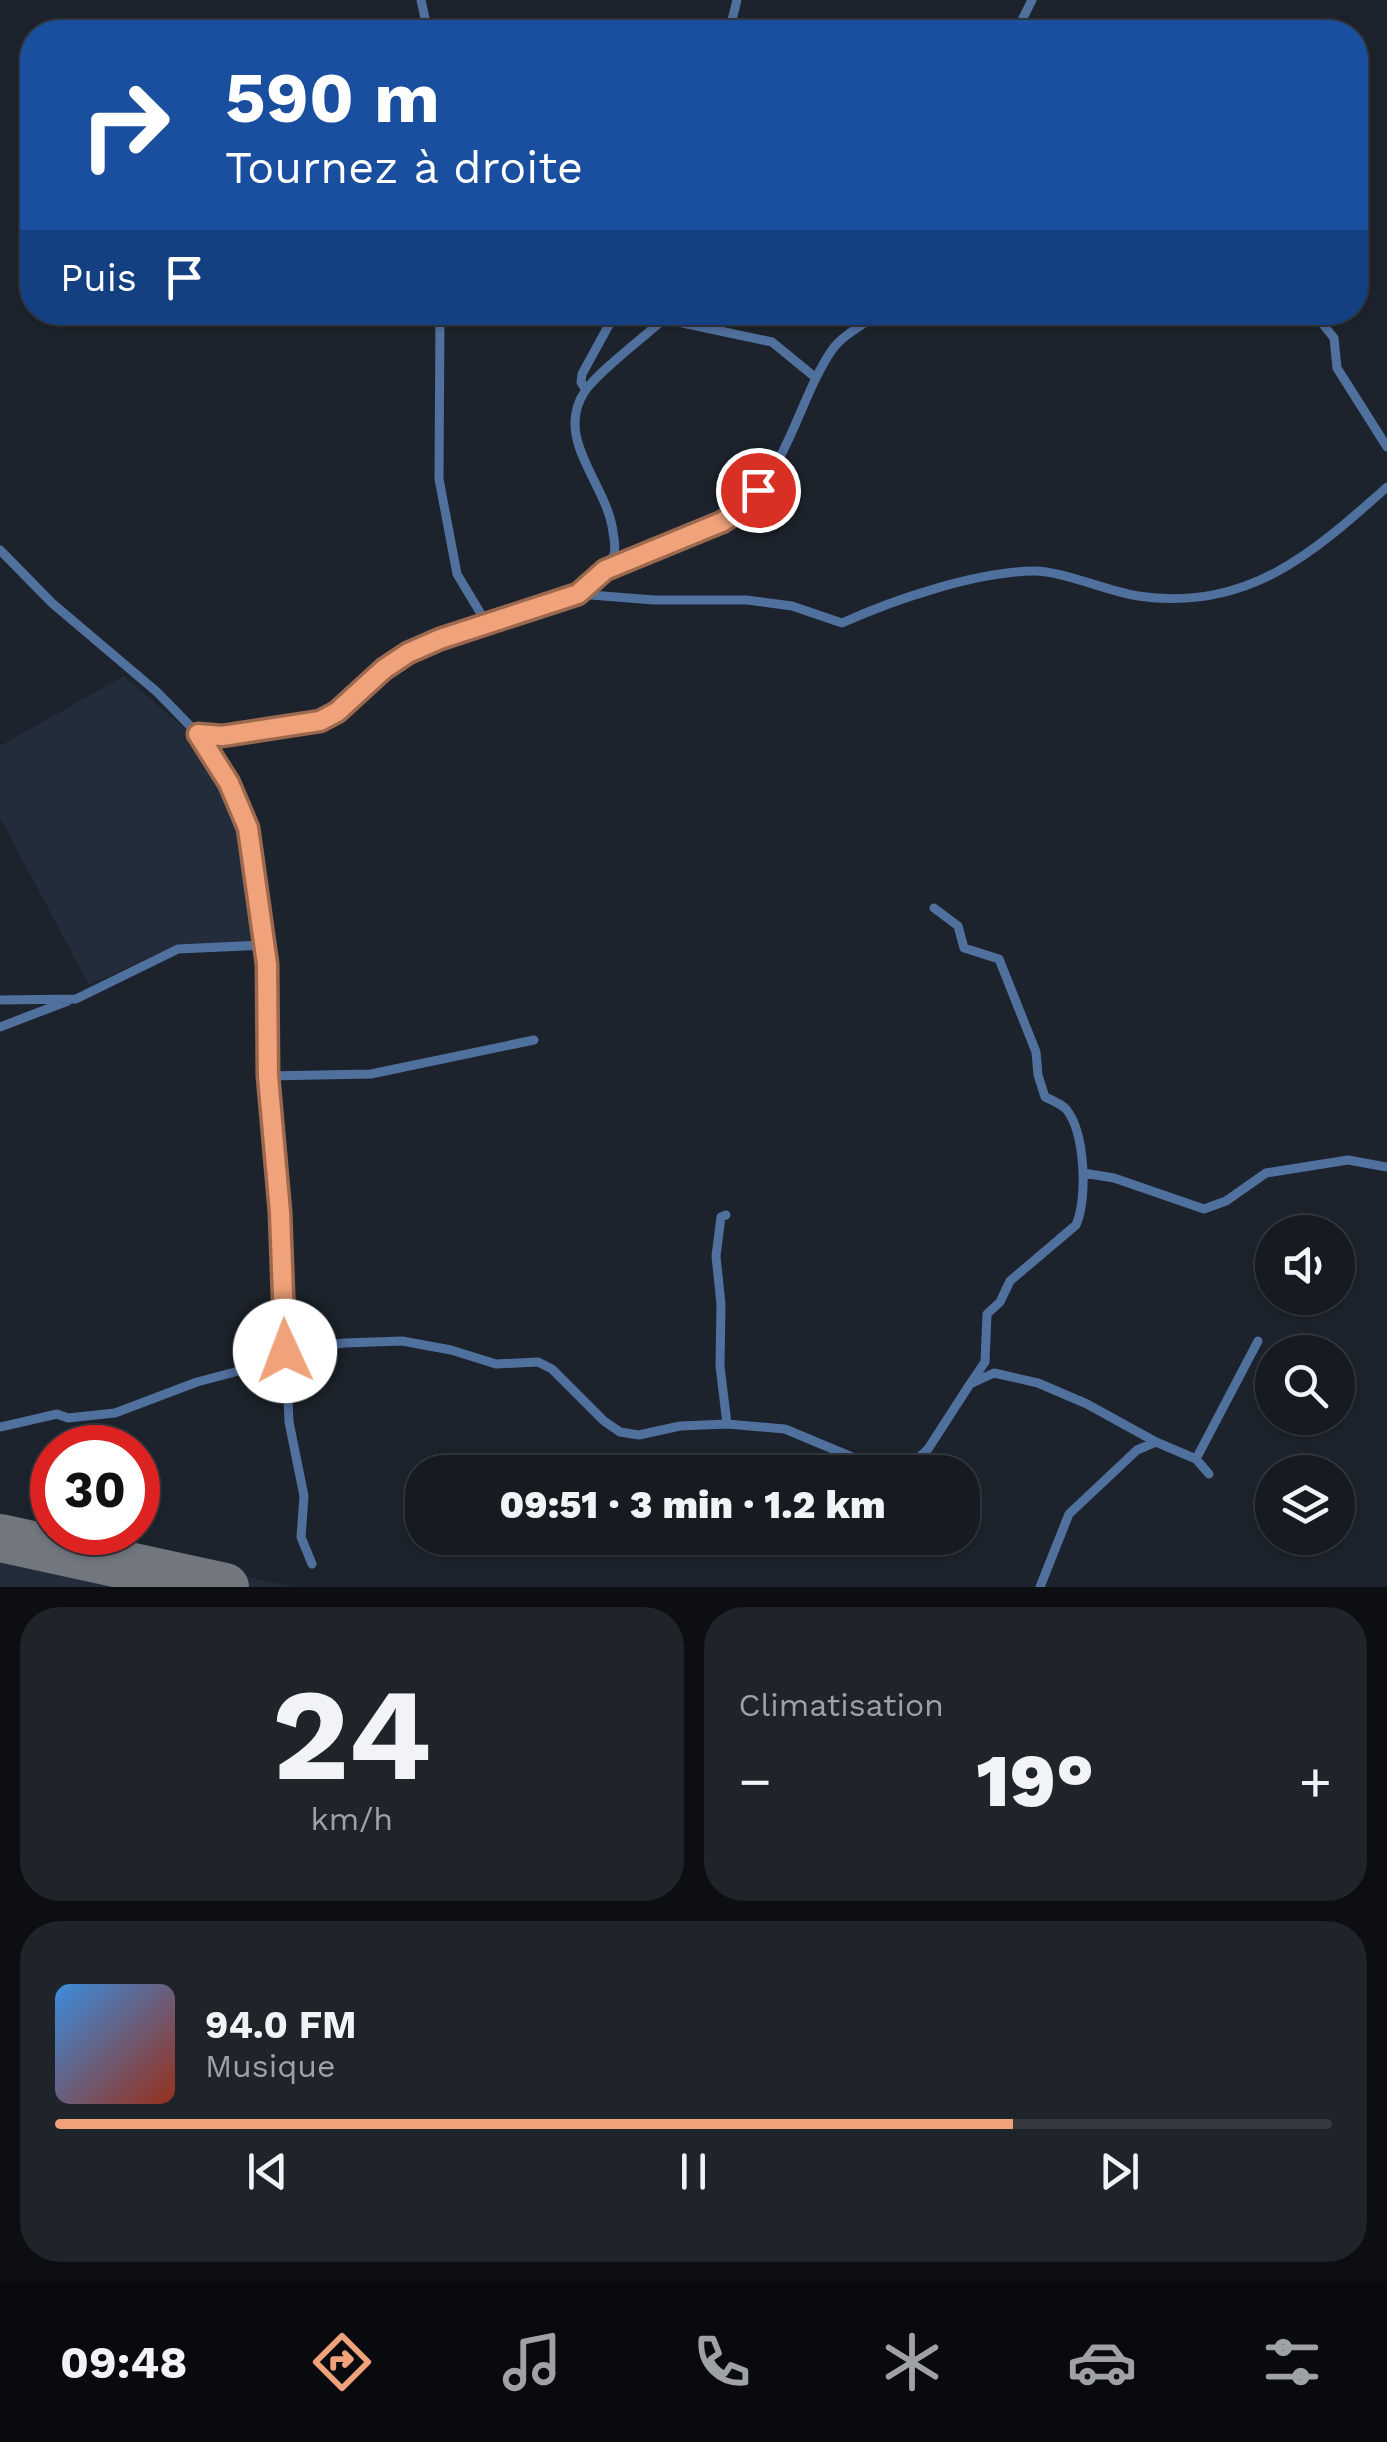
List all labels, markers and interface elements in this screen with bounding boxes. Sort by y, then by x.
text: 590 m [225,57,440,139]
icon: right [60,60,190,190]
text: Tournez à droite [225,141,583,194]
icon: arrive [157,250,212,305]
text: Puis [60,256,137,300]
pin [716,448,801,533]
icon: arrive [731,463,786,518]
map controls [1255,1215,1355,1555]
button: sound [1255,1215,1355,1315]
position arrow [233,1299,337,1403]
button: search [1255,1335,1355,1435]
speed limit sign: 30 [30,1425,160,1555]
button: layers [1255,1455,1355,1555]
text: 09:51 · 3 min · 1.2 km [499,1483,886,1527]
text: 24 [272,1658,432,1811]
text: Climatisation [739,1686,944,1724]
text: 19° [976,1736,1094,1824]
text: − [739,1749,772,1813]
text: + [1299,1749,1332,1813]
text: km/h [311,1800,393,1838]
text: 94.0 FM [205,2003,357,2047]
text: Musique [205,2047,335,2085]
icon: previous [240,2144,295,2199]
icon: pause [666,2144,721,2199]
icon: next [1092,2144,1147,2199]
icon: directions [307,2327,377,2397]
icon: music [497,2327,567,2397]
icon: phone [687,2327,757,2397]
icon: climate [877,2327,947,2397]
icon: car [1067,2327,1137,2397]
icon: filters [1257,2327,1327,2397]
text: 09:48 [60,2336,188,2389]

